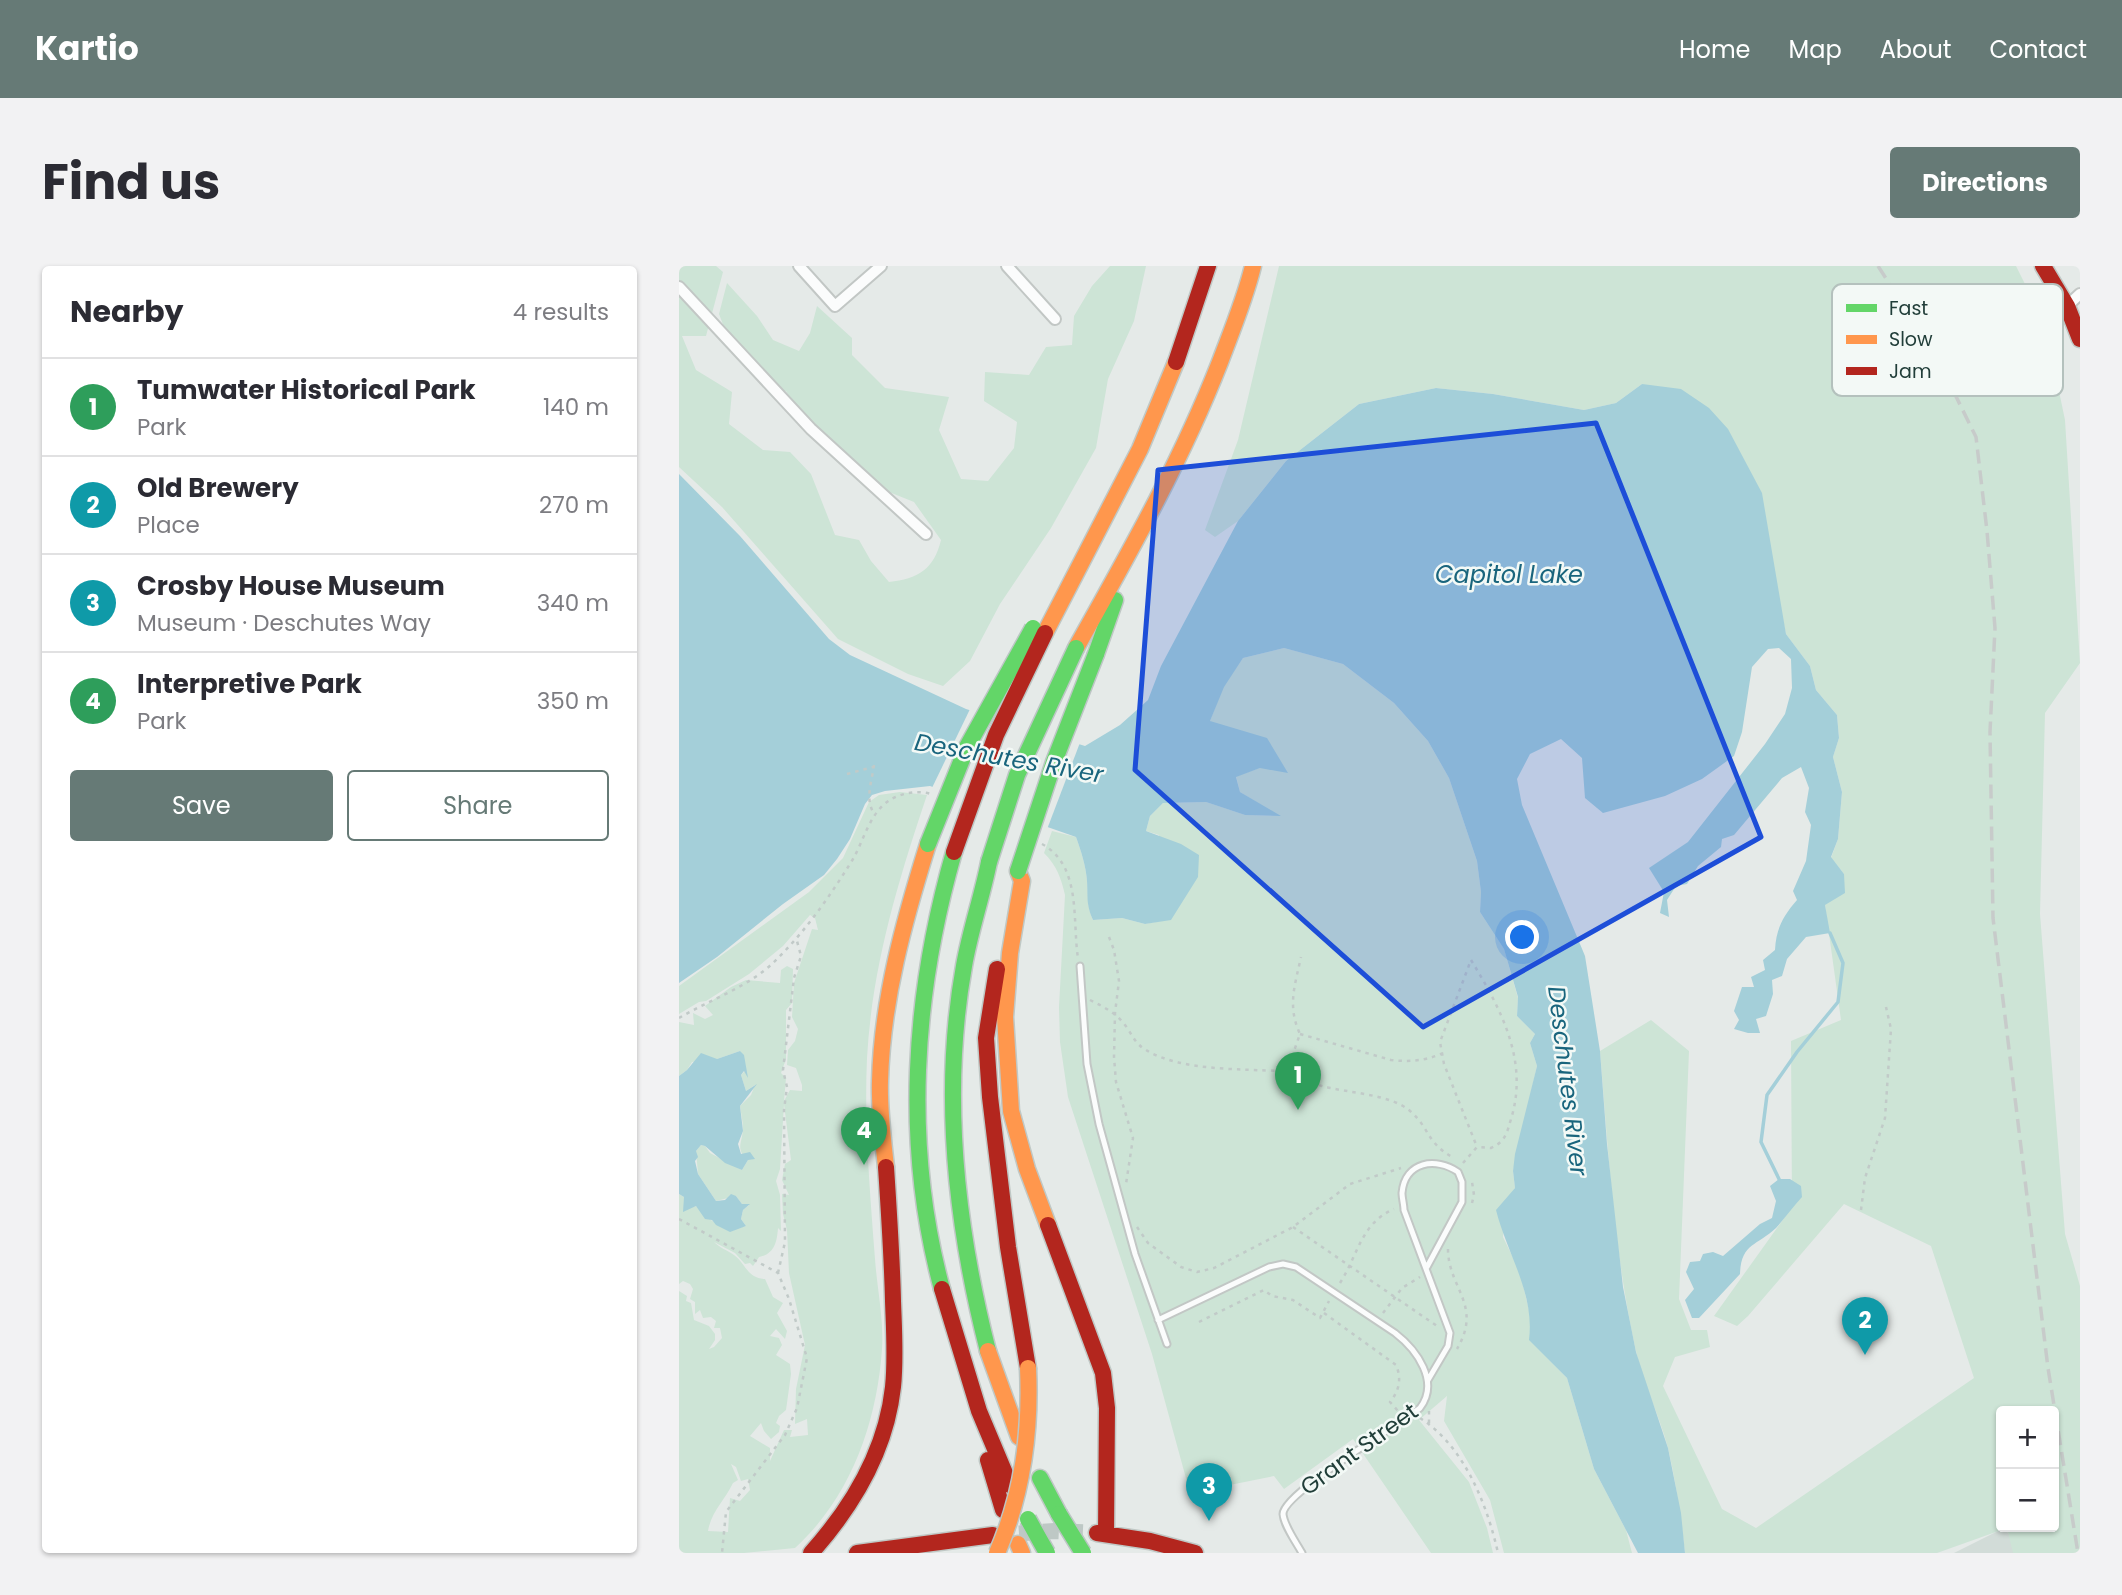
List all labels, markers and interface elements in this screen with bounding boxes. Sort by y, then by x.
text: Kartio [35,25,139,72]
text: Home [1679,33,1751,66]
text: Map [1789,33,1842,66]
text: About [1880,33,1951,66]
text: Contact [1989,33,2087,66]
button: Directions [1890,147,2080,218]
text: Find us [42,148,220,216]
legend [1832,284,2063,396]
text: Nearby [70,290,184,333]
text: Fast [1889,295,1928,322]
text: 4 results [513,296,609,328]
text: Slow [1889,326,1933,353]
text: Jam [1889,358,1931,385]
text: Tumwater Historical Park [137,372,476,408]
text: 1 [89,391,97,423]
text: 140 m [543,391,609,423]
text: Park [137,411,186,443]
text: Old Brewery [137,470,299,506]
text: 2 [86,489,100,521]
text: 270 m [539,489,609,521]
text: Place [137,509,200,541]
water label: Capitol Lake [1435,558,1583,591]
text: Crosby House Museum [137,568,445,604]
text: 3 [86,587,100,619]
text: 340 m [537,587,609,619]
text: Museum · Deschutes Way [137,607,431,639]
text: Interpretive Park [137,666,362,702]
text: 4 [85,685,101,717]
text: 350 m [537,685,609,717]
text: Park [137,705,186,737]
water label: Deschutes River [912,725,1107,791]
button: Save [70,770,333,841]
button: Share [347,770,609,841]
your location [1505,920,1539,954]
water label: Deschutes River [1540,984,1596,1179]
pin: 1 [1275,1052,1321,1110]
pin: 4 [841,1107,887,1165]
pin: 2 [1842,1297,1888,1355]
street label: Grant Street [1294,1395,1424,1503]
map controls [1996,1406,2059,1532]
button: + [1996,1406,2059,1469]
pin: 3 [1186,1463,1232,1521]
button: − [1996,1469,2059,1532]

